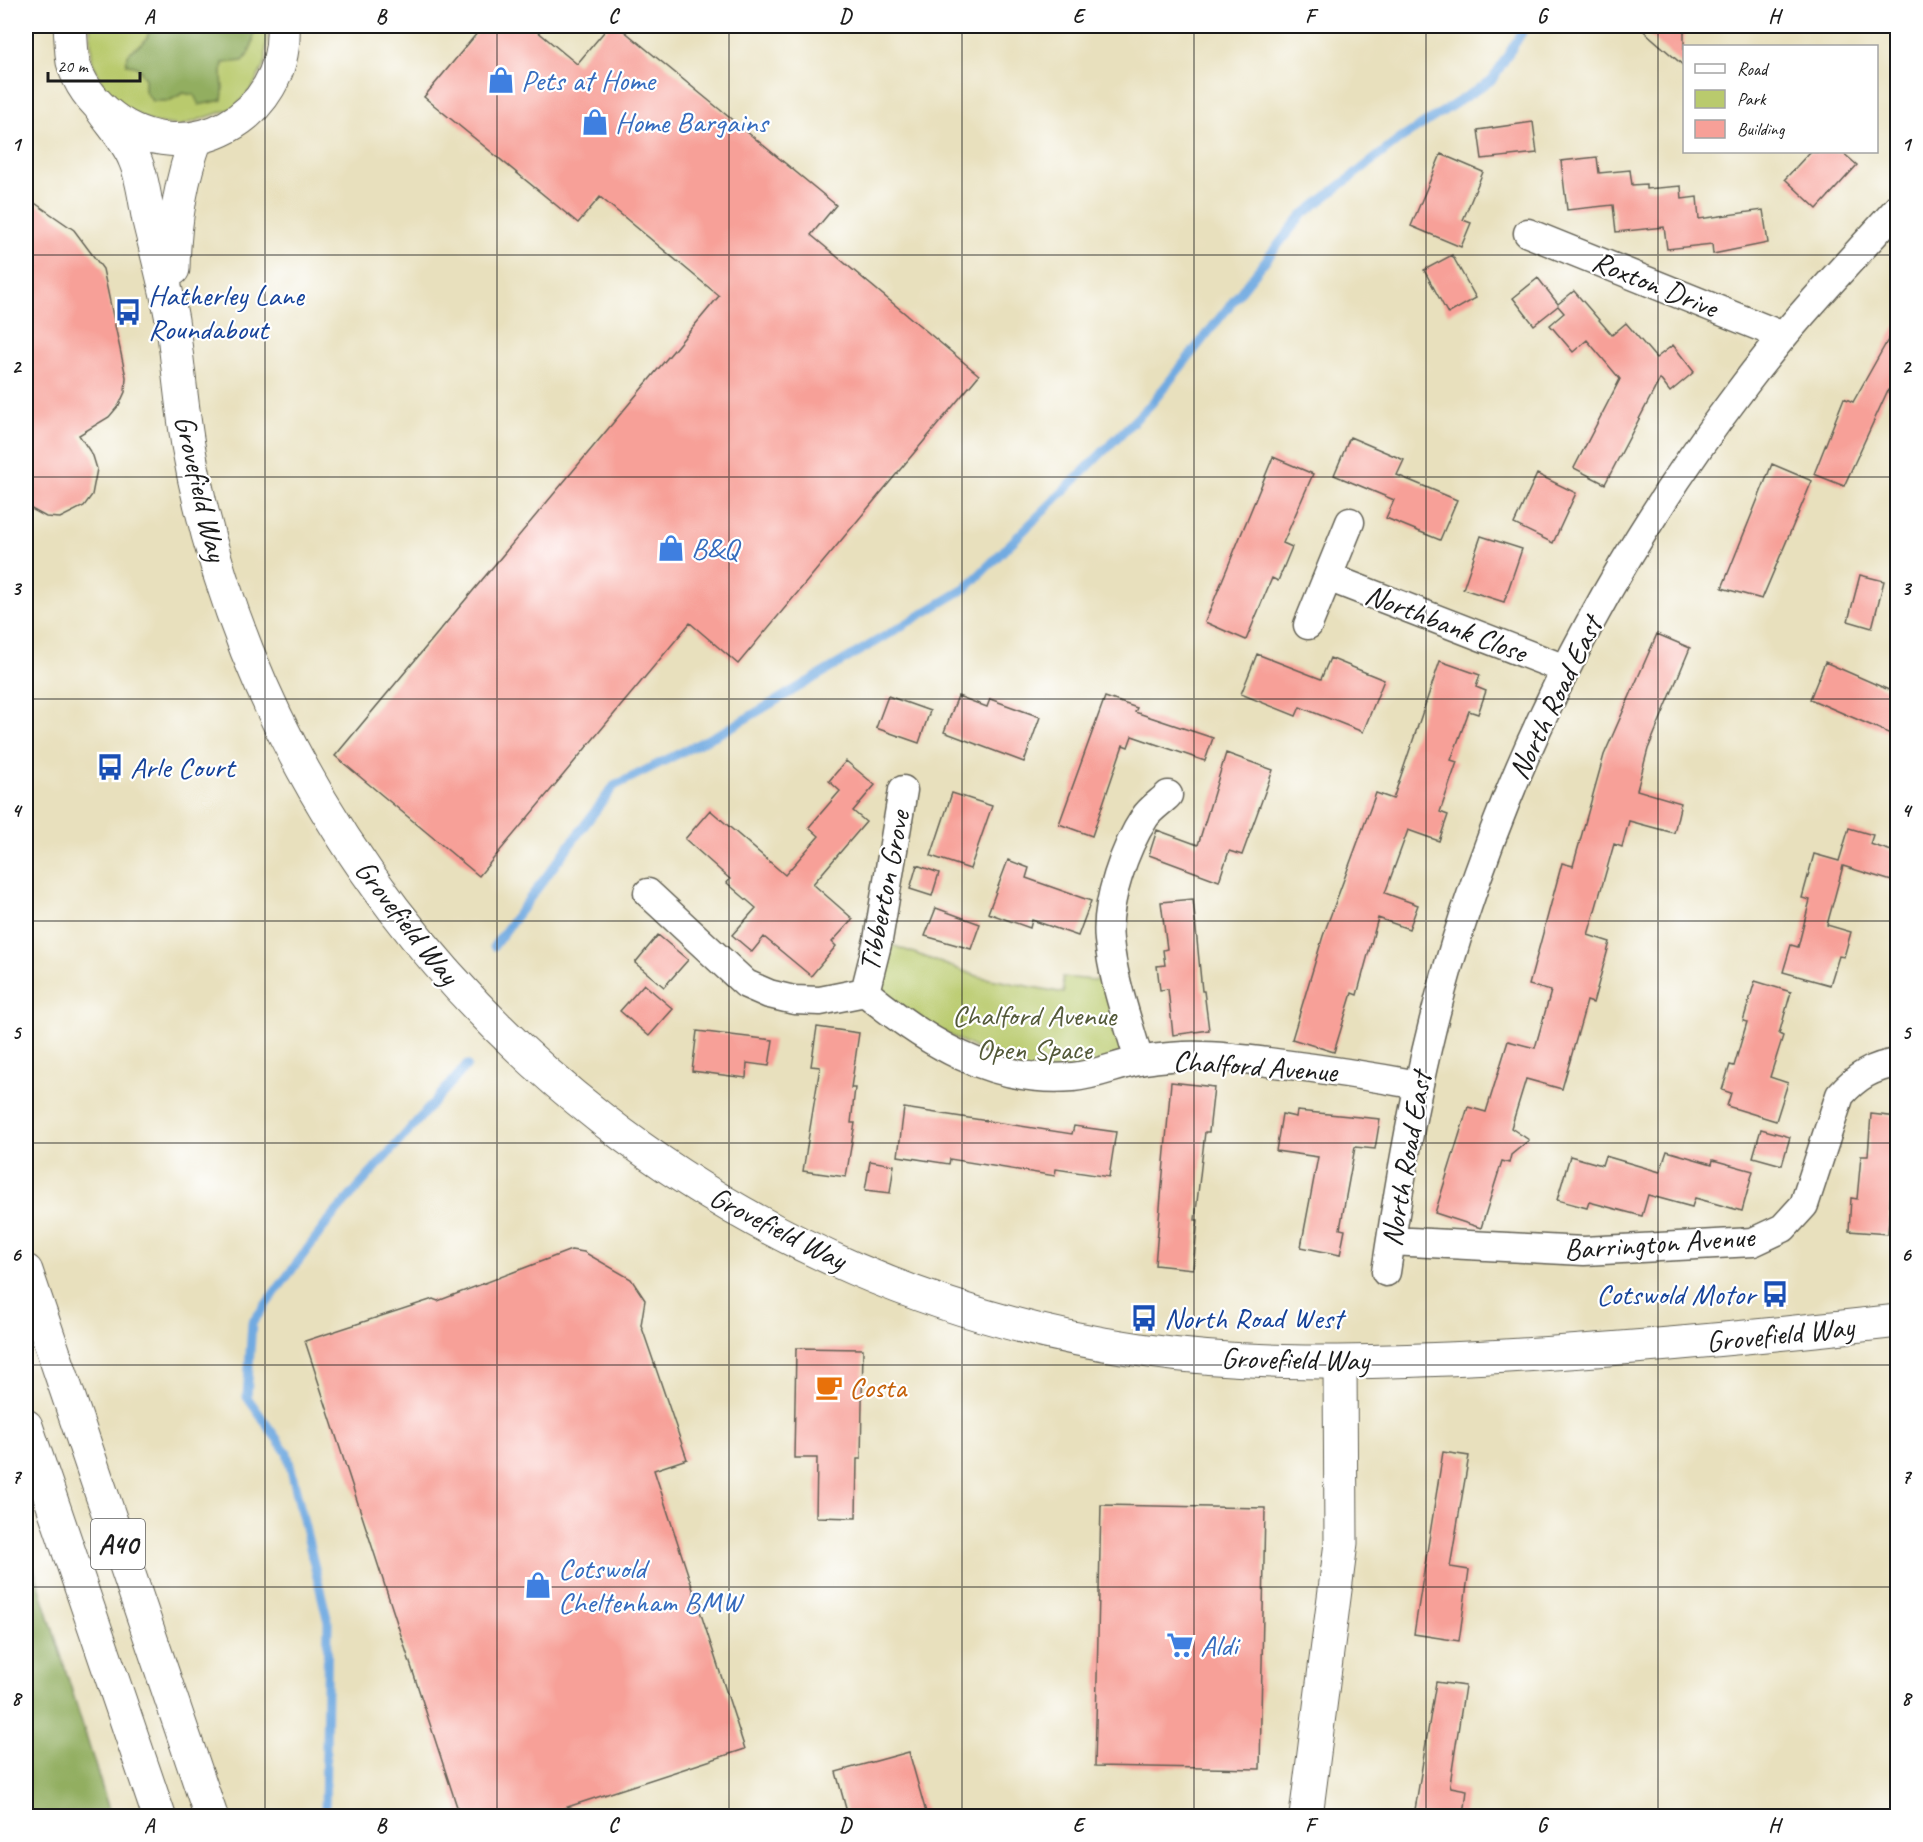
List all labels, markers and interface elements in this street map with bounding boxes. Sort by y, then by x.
text: A [144,4,156,29]
text: B [376,4,388,29]
text: C [608,4,620,29]
text: D [839,4,853,29]
text: E [1073,4,1087,29]
text: F [1305,4,1319,29]
text: G [1537,4,1550,29]
text: H [1768,4,1783,29]
scale bar [48,45,140,83]
legend [1683,45,1878,153]
text: 20 m [57,55,90,77]
text: Road [1737,58,1770,80]
place label: Pets at Home [521,61,657,99]
shop icon: Pets at Home [486,65,516,95]
text: Park [1737,88,1767,110]
place label: Home Bargains [615,103,771,141]
shop icon: Home Bargains [580,107,610,137]
text: Building [1737,118,1786,140]
text: 1 [12,132,23,157]
text: 1 [1902,132,1913,157]
street label: Roxton Drive [1587,242,1725,327]
place label: Hatherley Lane Roundabout [148,276,306,348]
bus stop icon: Hatherley Lane Roundabout [113,297,143,327]
text: 2 [12,354,23,379]
text: 2 [1902,354,1913,379]
street label: Grovefield Way [166,411,237,566]
place label: B&Q [691,529,742,567]
shop icon: B&Q [656,533,686,563]
street label: Northbank Close [1360,575,1534,672]
text: 3 [12,576,23,601]
text: 3 [1902,576,1913,601]
street label: North Road East [1499,607,1612,786]
place label: Arle Court [130,748,237,786]
bus stop icon: Arle Court [95,752,125,782]
text: 4 [12,798,24,823]
text: 4 [1902,798,1914,823]
street label: Tibberton Grove [850,805,919,975]
street label: Grovefield Way [346,852,469,994]
park label: Chalford Avenue Open Space [952,996,1118,1068]
text: 5 [12,1020,23,1045]
text: 5 [1902,1020,1913,1045]
street label: Chalford Avenue [1172,1041,1340,1091]
street label: North Road East [1372,1065,1441,1249]
street label: Grovefield Way [703,1177,854,1279]
street label: Barrington Avenue [1563,1217,1757,1269]
text: 6 [11,1242,22,1267]
text: 6 [1901,1242,1912,1267]
place label: Cotswold Motor [1596,1275,1758,1313]
bus stop icon: Cotswold Motor [1760,1279,1790,1309]
place label: North Road West [1164,1299,1347,1337]
bus stop icon: North Road West [1129,1303,1159,1333]
street label: Grovefield Way [1704,1307,1857,1361]
street label: Grovefield Way [1221,1339,1371,1379]
place label: Costa [849,1368,908,1406]
cafe icon: Costa [814,1372,844,1402]
text: 7 [12,1464,23,1489]
text: 7 [1902,1464,1913,1489]
road number: A40 [91,1519,145,1569]
place label: Cotswold Cheltenham BMW [558,1549,745,1621]
shop icon: Cotswold Cheltenham BMW [523,1570,553,1600]
place label: Aldi [1200,1626,1241,1664]
supermarket icon: Aldi [1165,1630,1195,1660]
text: 8 [12,1686,24,1711]
text: 8 [1902,1686,1914,1711]
text: A [144,1813,156,1838]
text: B [376,1813,388,1838]
text: C [608,1813,620,1838]
text: D [839,1813,853,1838]
text: E [1073,1813,1087,1838]
text: F [1305,1813,1319,1838]
text: G [1537,1813,1550,1838]
text: H [1768,1813,1783,1838]

